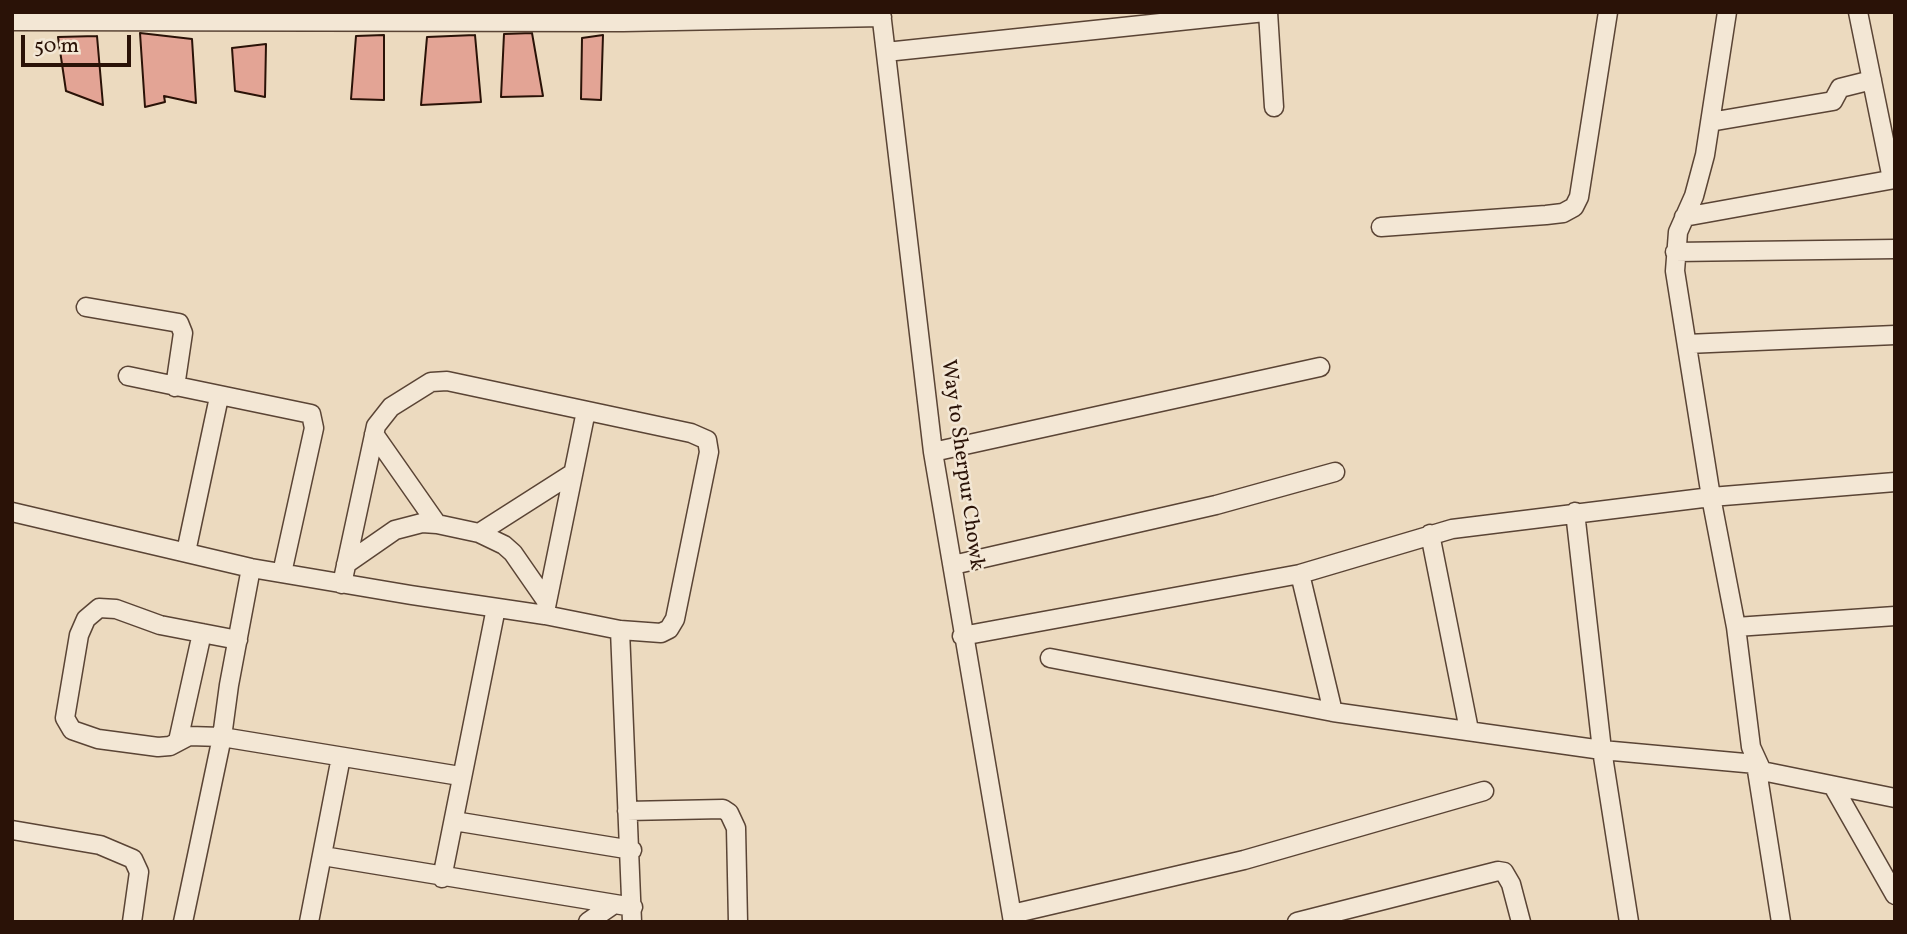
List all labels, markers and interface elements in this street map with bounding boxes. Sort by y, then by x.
scale bar [24,21,135,65]
text: 50 m [34,32,79,61]
street label: Way to Sherpur Chowk [934,358,988,572]

